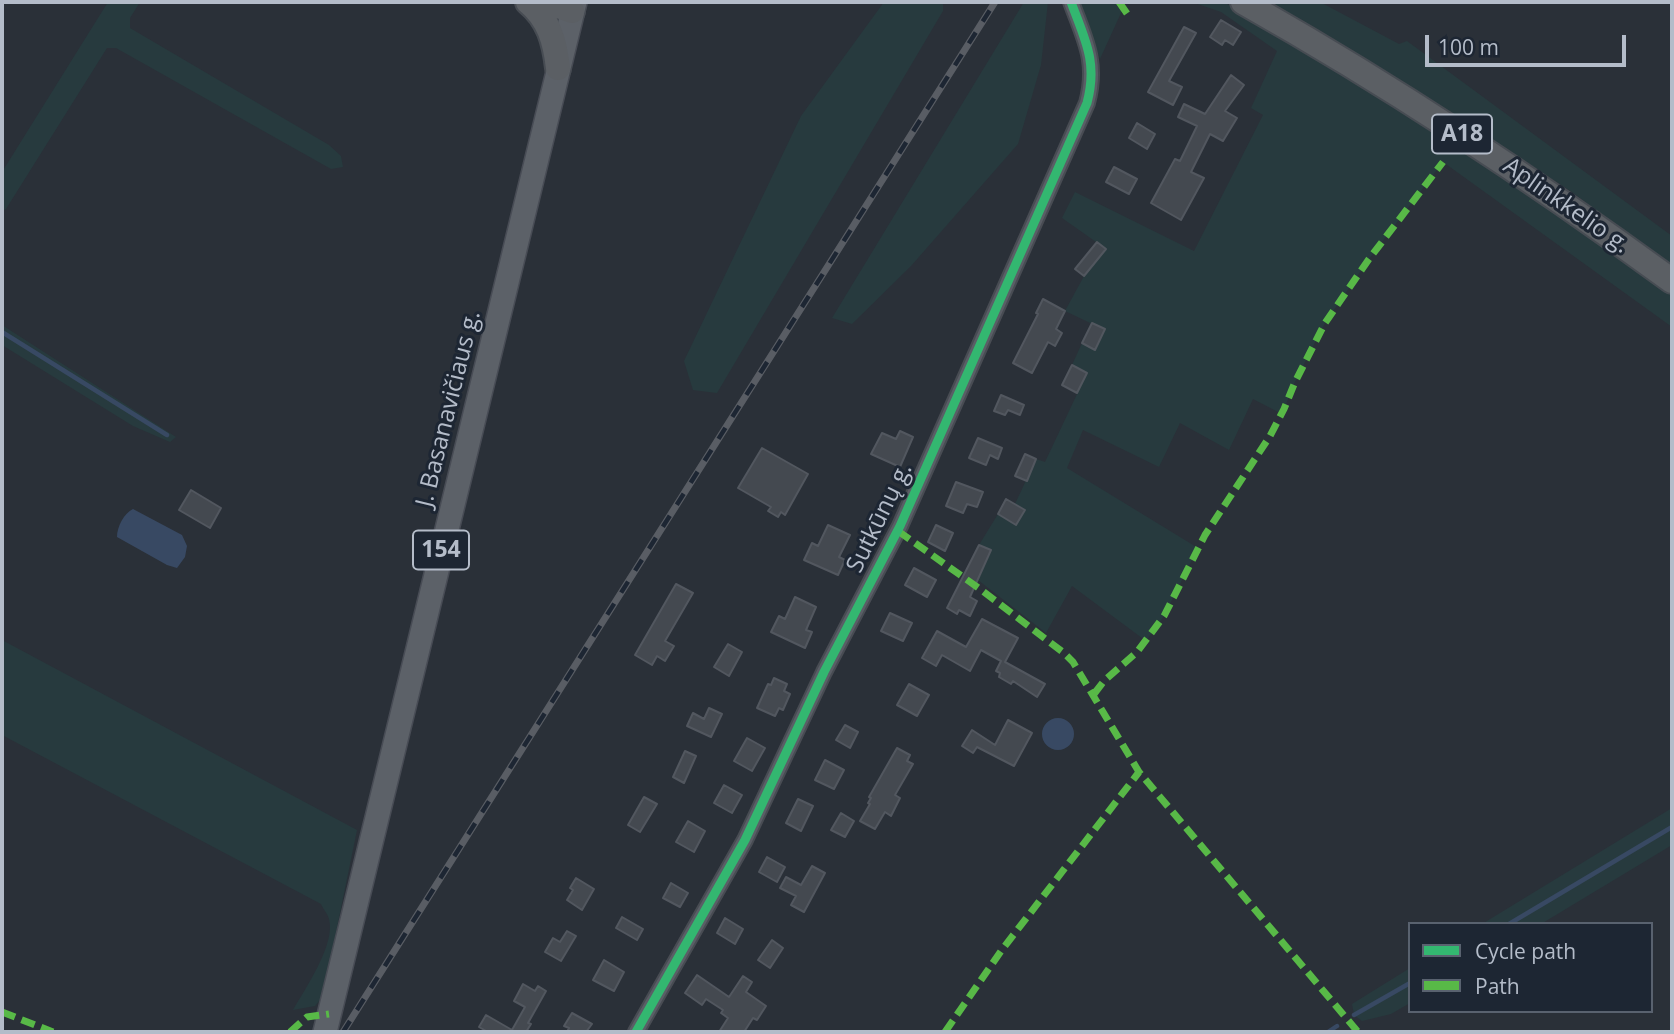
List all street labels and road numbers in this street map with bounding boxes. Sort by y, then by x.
road number: A18 [1432,114,1492,154]
street label: Aplinkkelio g. [1497,152,1635,260]
street label: J. Basanavičiaus g. [411,308,487,510]
street label: Sutkūnų g. [841,458,919,578]
road number: 154 [413,530,469,570]

